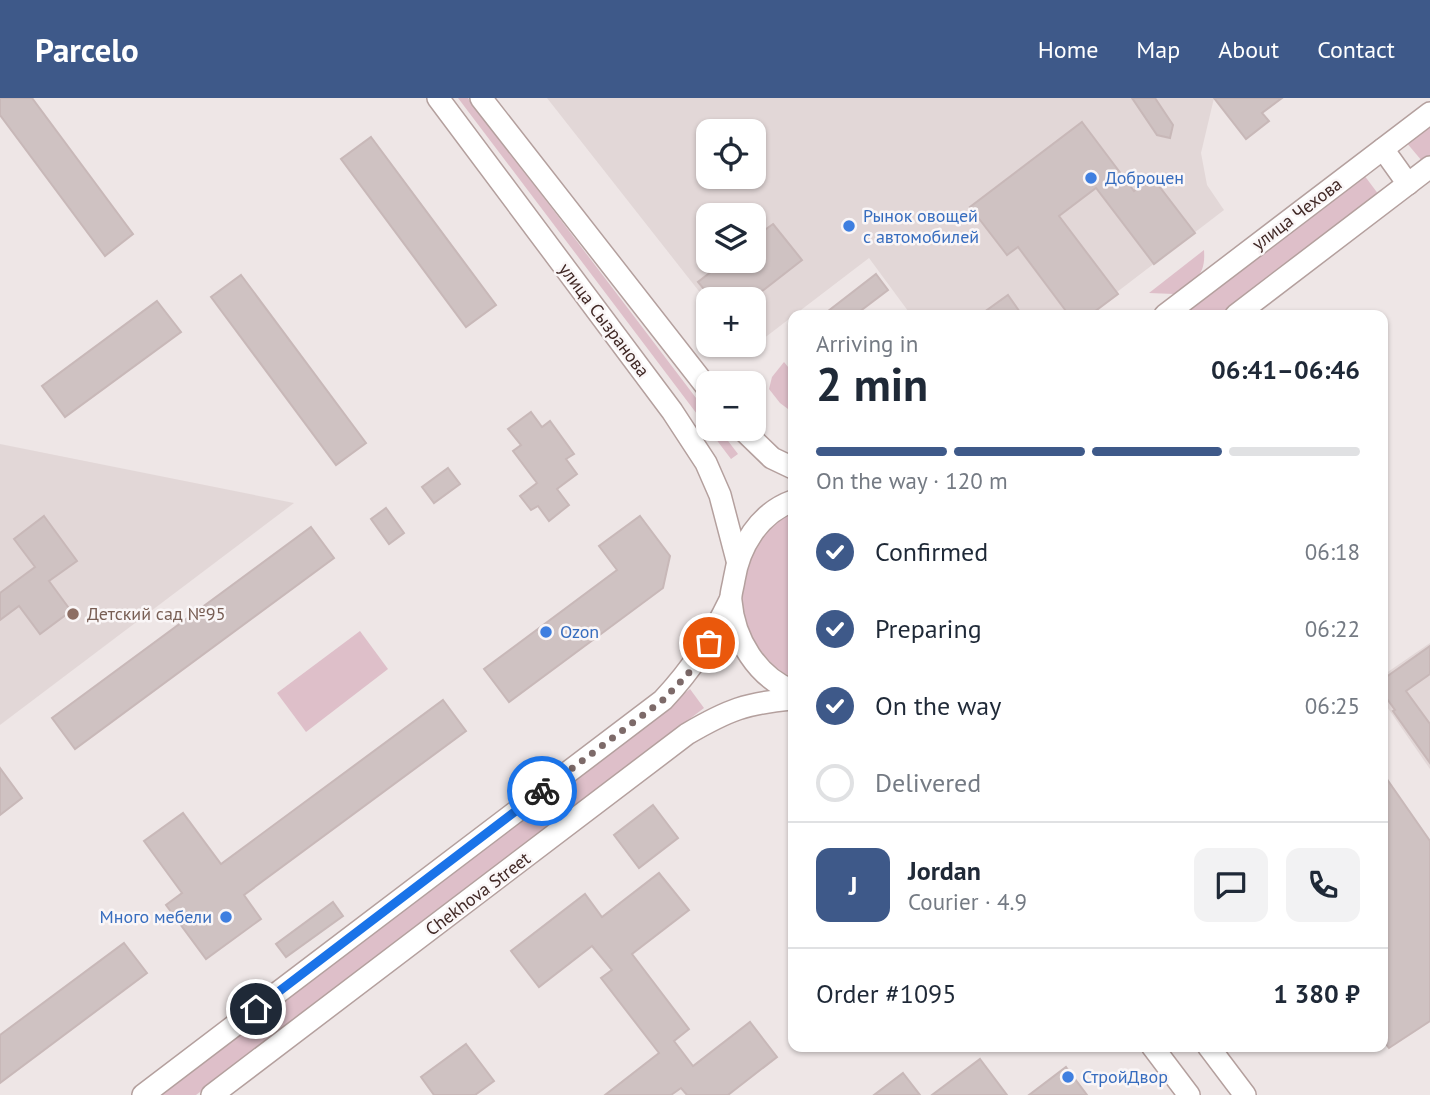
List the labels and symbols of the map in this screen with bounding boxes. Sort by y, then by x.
place label: Доброцен [1105,166,1184,189]
marker: Доброцен [1083,170,1099,186]
street label: улица Чехова [1247,172,1346,255]
place label: Рынок овощей с автомобилей [863,204,979,248]
marker: Рынок овощей с автомобилей [841,218,857,234]
street label: улица Сызранова [554,258,655,381]
place label: Детский сад №95 [87,602,225,625]
marker: Детский сад №95 [65,606,81,622]
pin [679,613,739,673]
place label: Ozon [560,620,599,643]
marker: Ozon [538,624,554,640]
courier [507,756,577,826]
street label: Chekhova Street [421,847,535,941]
place label: Много мебели [100,905,212,928]
marker: Много мебели [218,909,234,925]
pin [226,979,286,1039]
place label: СтройДвор [1082,1065,1168,1088]
marker: СтройДвор [1060,1069,1076,1085]

